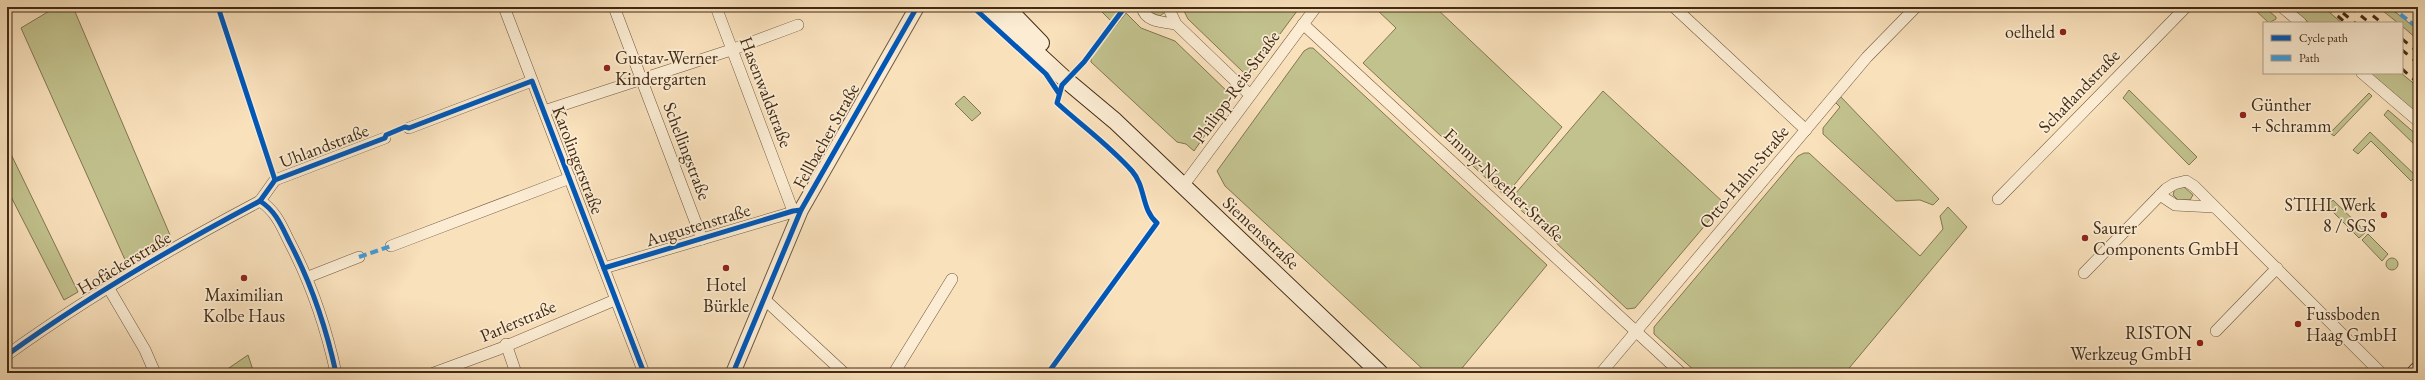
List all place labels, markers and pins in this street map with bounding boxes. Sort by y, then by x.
place label: oelheld [2005,20,2056,43]
marker: oelheld [2058,27,2068,37]
place label: Gustav-Werner Kindergarten [615,46,718,90]
marker: Gustav-Werner Kindergarten [602,63,612,73]
place label: Günther + Schramm [2251,93,2331,137]
marker: Günther + Schramm [2238,110,2248,120]
place label: STIHL Werk 8 / SGS [2285,193,2377,237]
marker: STIHL Werk 8 / SGS [2379,210,2389,220]
place label: Saurer Components GmbH [2093,216,2239,260]
marker: Saurer Components GmbH [2080,233,2090,243]
marker: Hotel Bürkle [721,263,731,273]
marker: Maximilian Kolbe Haus [239,273,249,283]
place label: Hotel Bürkle [703,273,749,317]
place label: Maximilian Kolbe Haus [203,283,285,327]
place label: Fussboden Haag GmbH [2306,302,2397,346]
marker: Fussboden Haag GmbH [2293,319,2303,329]
place label: RISTON Werkzeug GmbH [2070,321,2193,365]
marker: RISTON Werkzeug GmbH [2195,338,2205,348]

